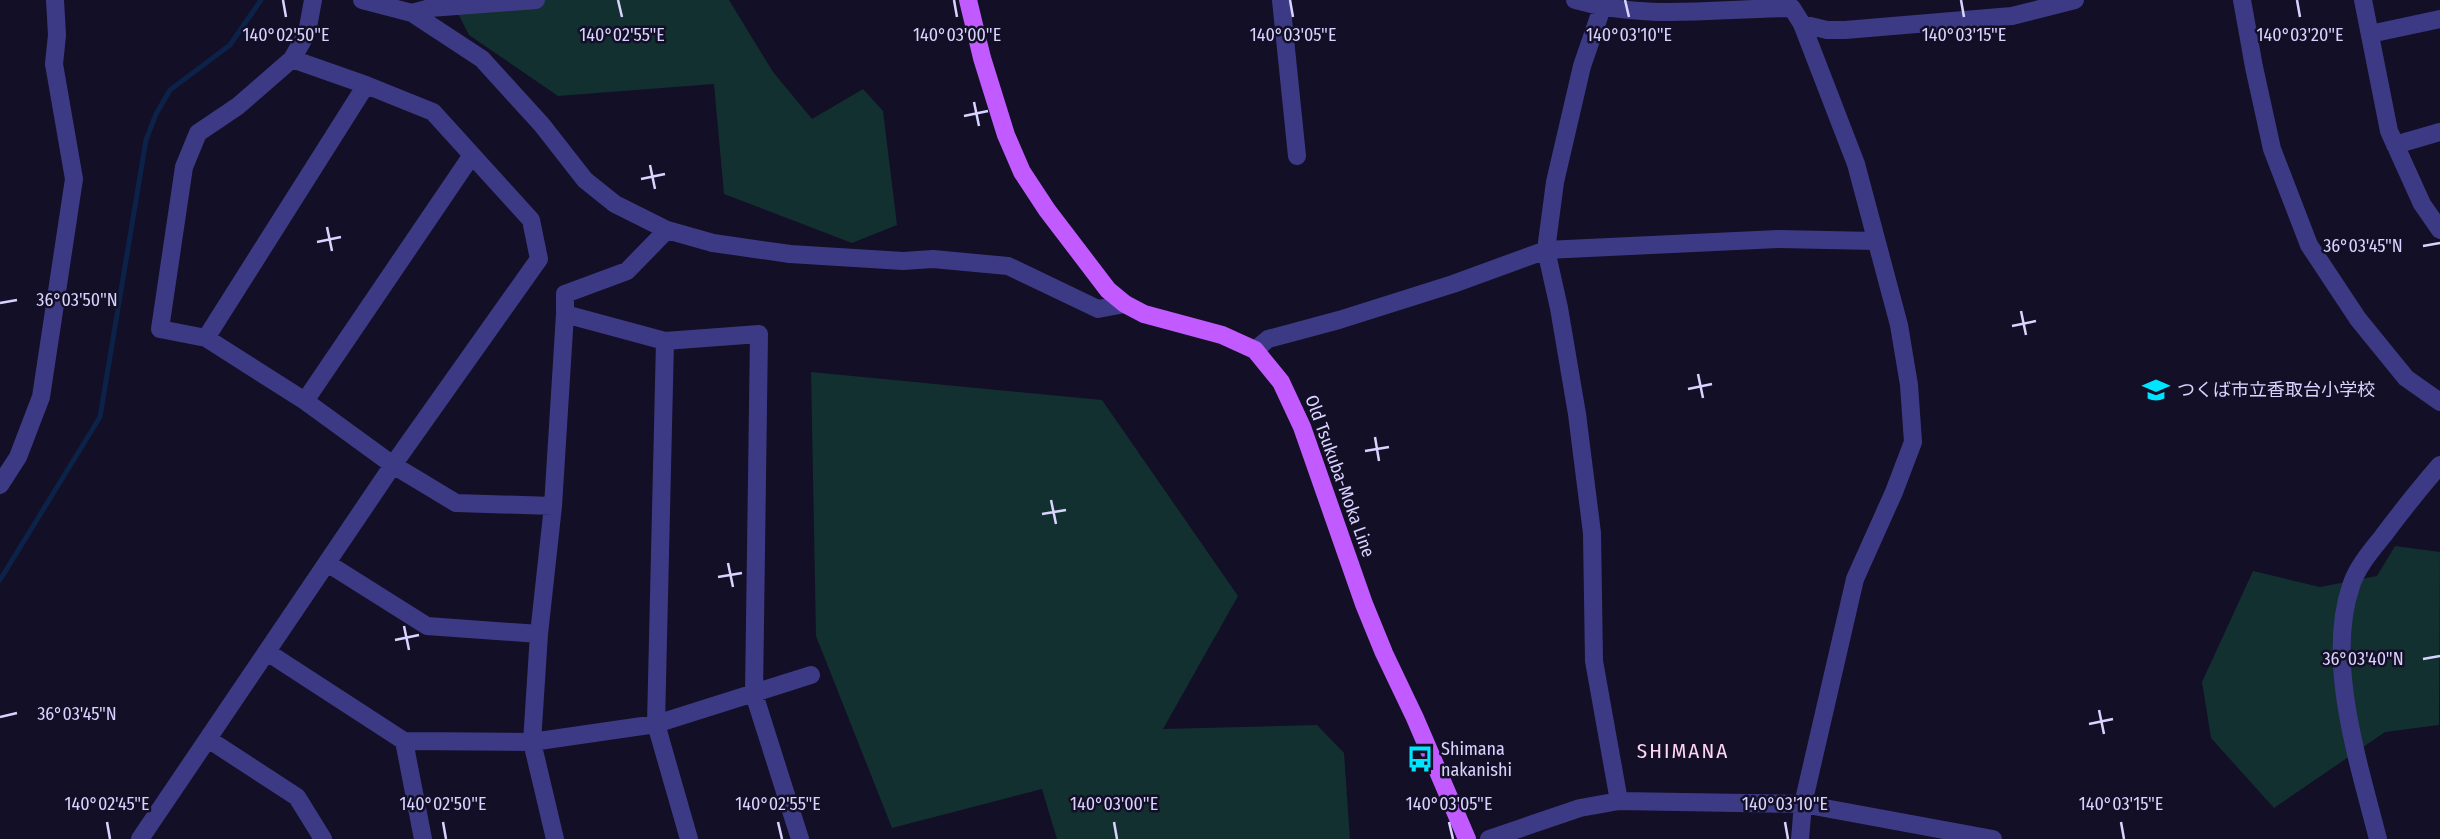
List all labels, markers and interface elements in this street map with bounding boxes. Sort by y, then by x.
text: 140°02'50"E [242,24,330,46]
text: 140°02'55"E [579,24,665,46]
text: 140°03'00"E [913,24,1001,46]
text: 140°03'05"E [1250,24,1336,46]
text: 140°03'10"E [1586,24,1672,46]
text: 140°03'15"E [1922,24,2006,46]
text: 140°03'20"E [2257,24,2343,46]
text: 36°03'45"N [2323,235,2403,257]
text: 36°03'50"N [36,289,118,311]
school or university icon: つくば市立香取台小学校 [2141,375,2171,405]
place label: つくば市立香取台小学校 [2177,379,2375,401]
street label: Old Tsukuba-Moka Line [1300,392,1380,560]
text: 36°03'40"N [2322,648,2404,670]
text: 36°03'45"N [37,703,117,725]
place label: Shimana nakanishi [1441,738,1512,781]
district label: SHIMANA [1637,738,1729,764]
bus stop icon: Shimana nakanishi [1405,744,1435,774]
text: 140°02'45"E [64,793,150,815]
text: 140°02'50"E [399,793,487,815]
text: 140°02'55"E [735,793,821,815]
text: 140°03'00"E [1070,793,1158,815]
text: 140°03'05"E [1406,793,1492,815]
text: 140°03'10"E [1742,793,1828,815]
text: 140°03'15"E [2079,793,2163,815]

